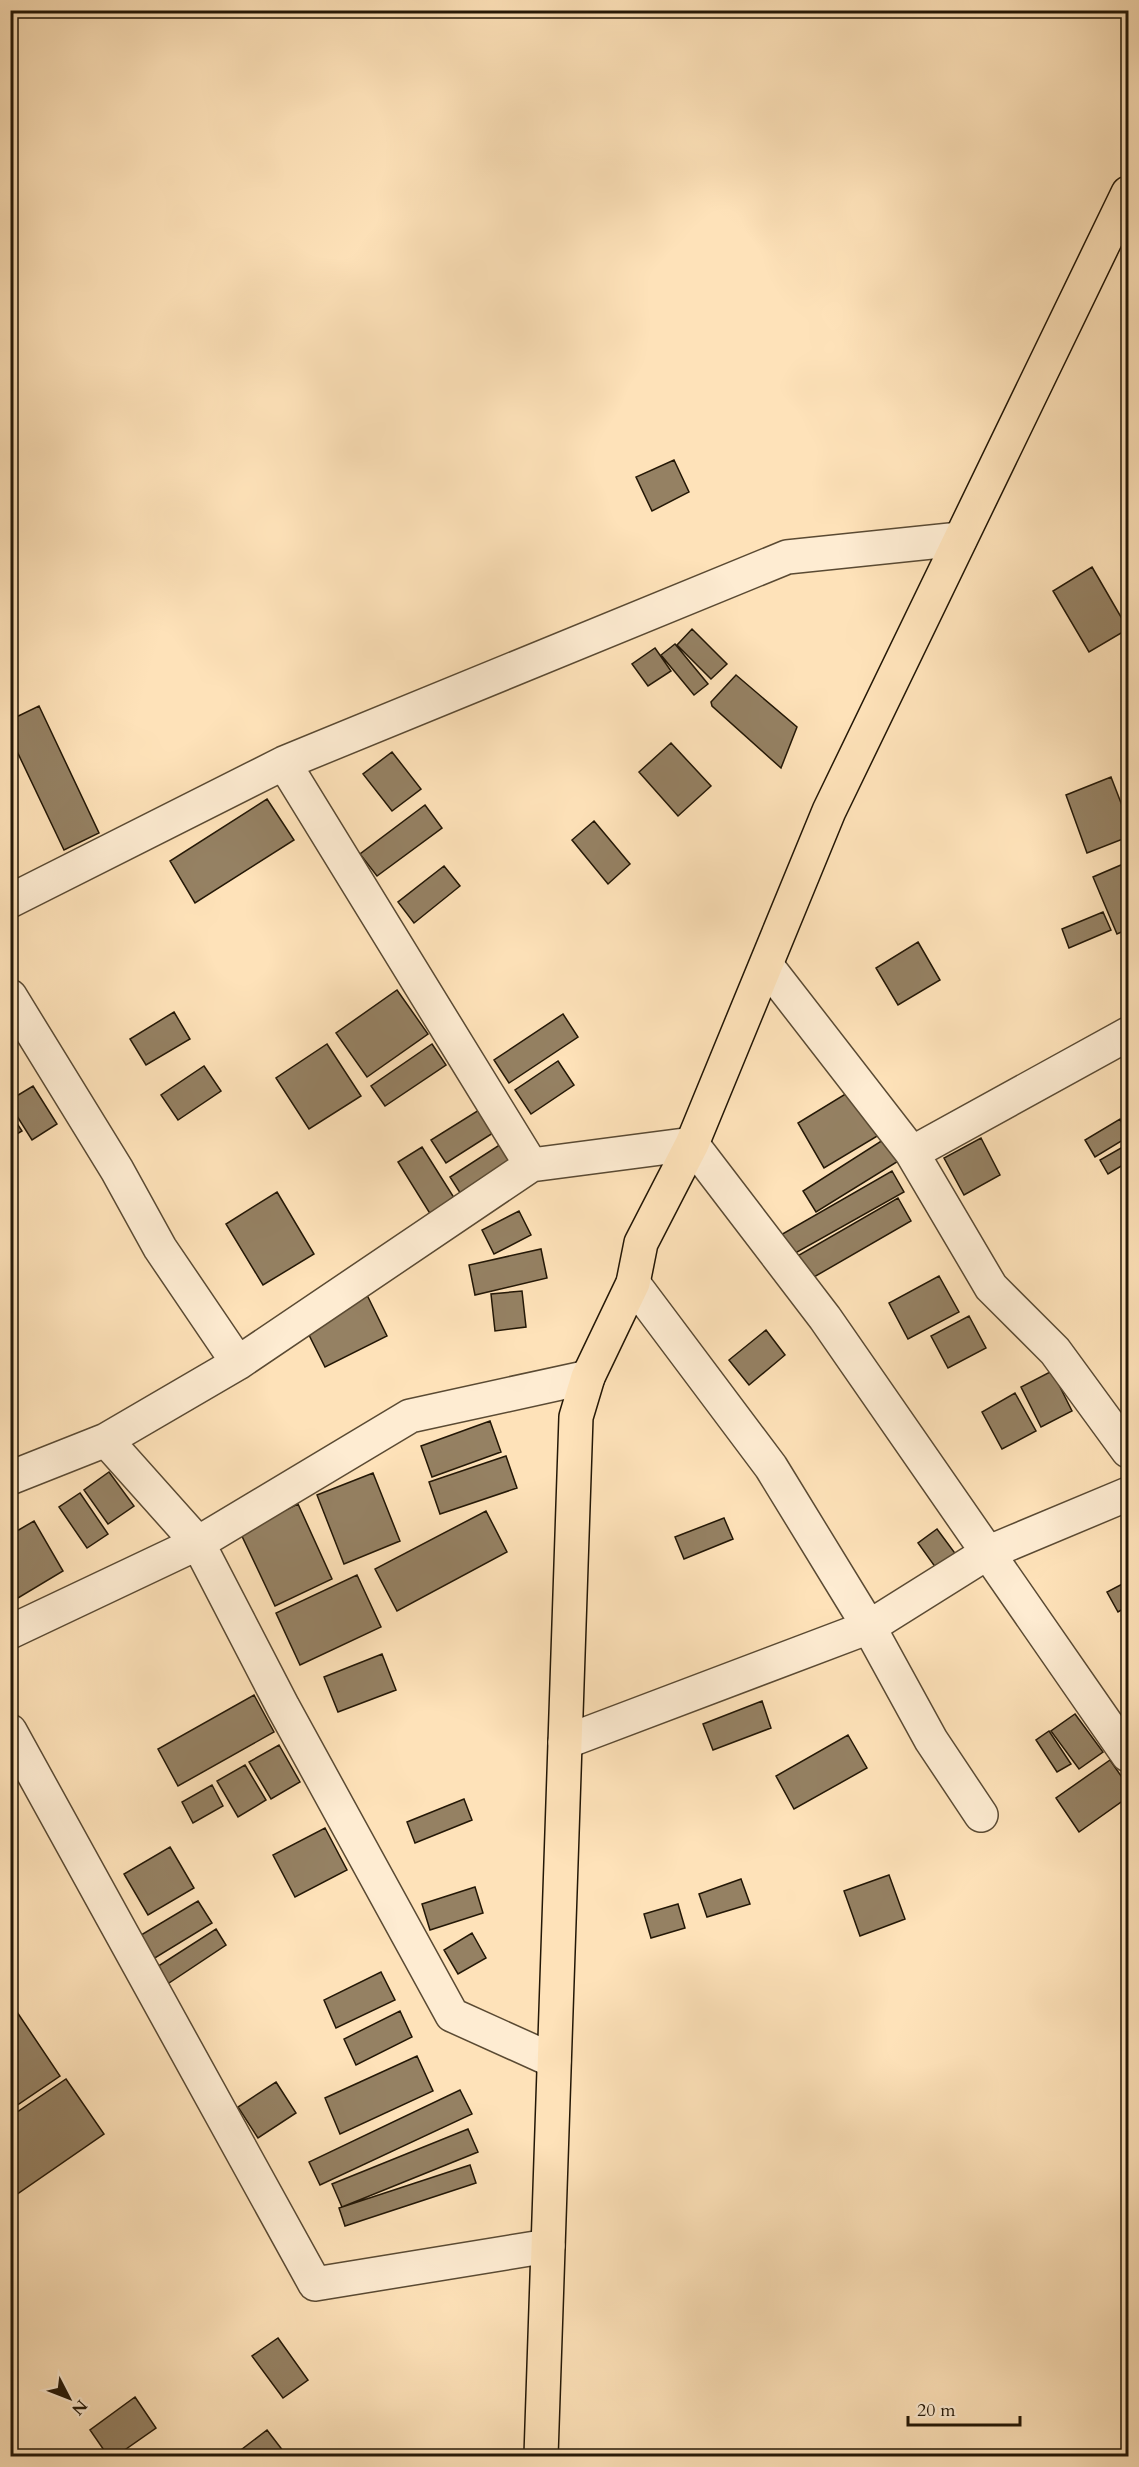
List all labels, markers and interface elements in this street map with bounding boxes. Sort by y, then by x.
north arrow [39,2368,99,2428]
scale bar [908,2389,1020,2427]
text: N [67,2395,92,2420]
text: 20 m [917,2398,956,2423]

